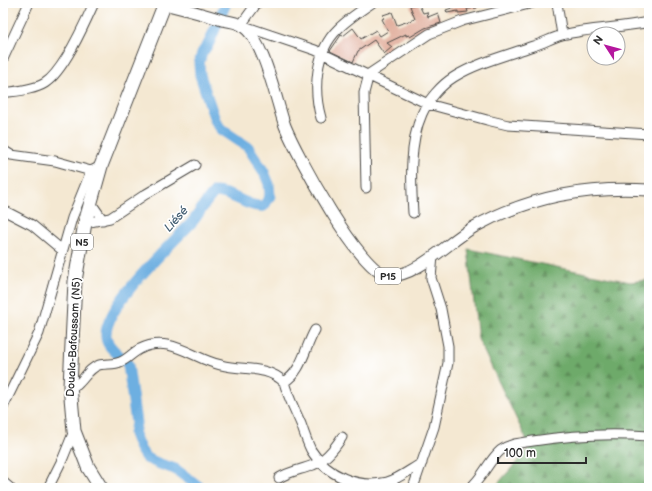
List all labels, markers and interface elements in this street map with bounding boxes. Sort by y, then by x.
north arrow [586,26,626,66]
text: N [591,33,606,48]
water label: Liésé [161,203,192,235]
road number: N5 [71,234,93,250]
road number: P15 [375,268,401,284]
street label: Douala-Bafoussam (N5) [64,277,83,397]
scale bar [498,439,586,465]
text: 100 m [504,446,536,461]

